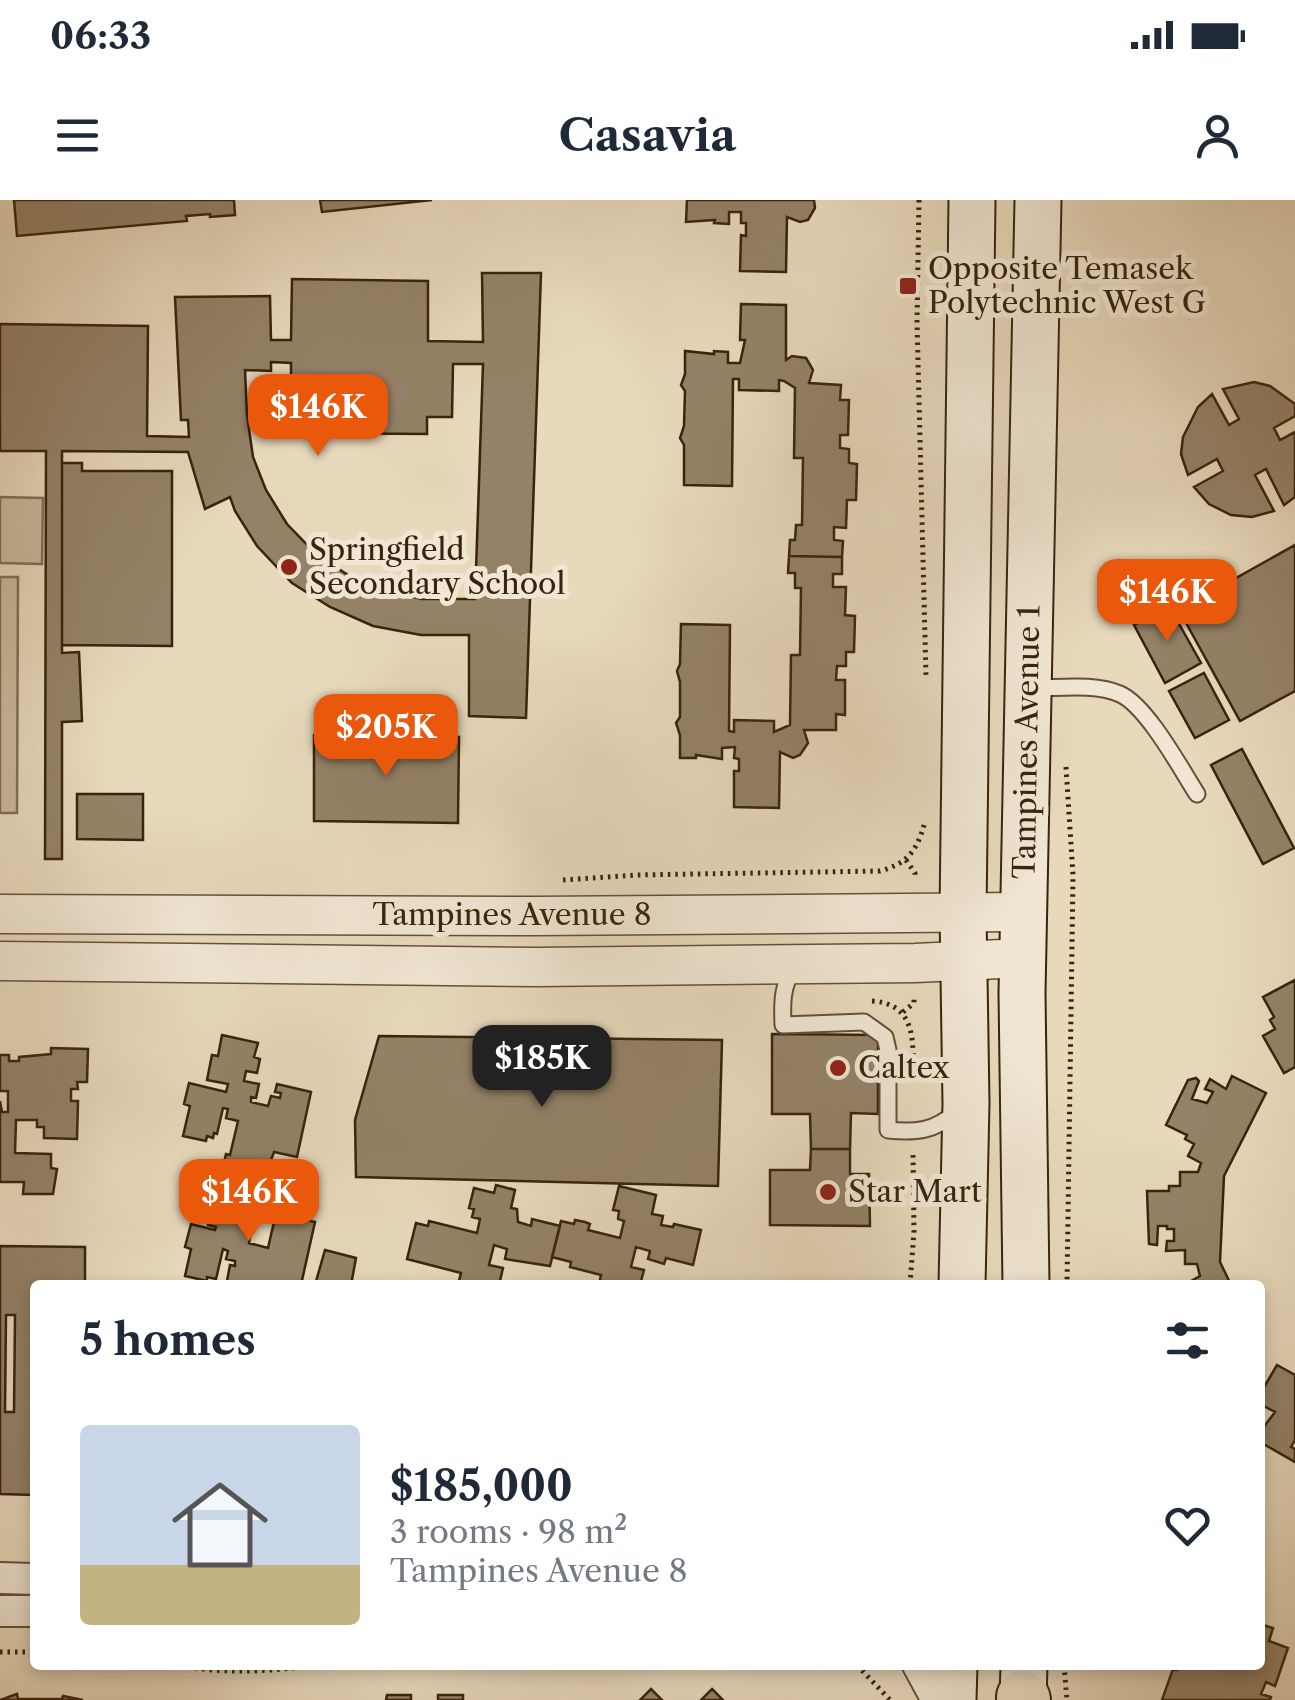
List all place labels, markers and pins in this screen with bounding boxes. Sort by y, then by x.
place label: Opposite Temasek Polytechnic West G [928,250,1206,321]
marker: Opposite Temasek Polytechnic West G [897,275,919,297]
pin: $146K [248,374,388,459]
place label: Springfield Secondary School [309,531,565,602]
marker: Springfield Secondary School [278,556,300,578]
pin: $146K [1097,559,1237,644]
pin: $205K [316,694,456,779]
pin: $185K [472,1025,612,1110]
place label: Caltex [858,1049,950,1086]
marker: Caltex [827,1057,849,1079]
pin: $146K [179,1159,319,1244]
place label: Star Mart [848,1173,982,1210]
marker: Star Mart [817,1181,839,1203]

